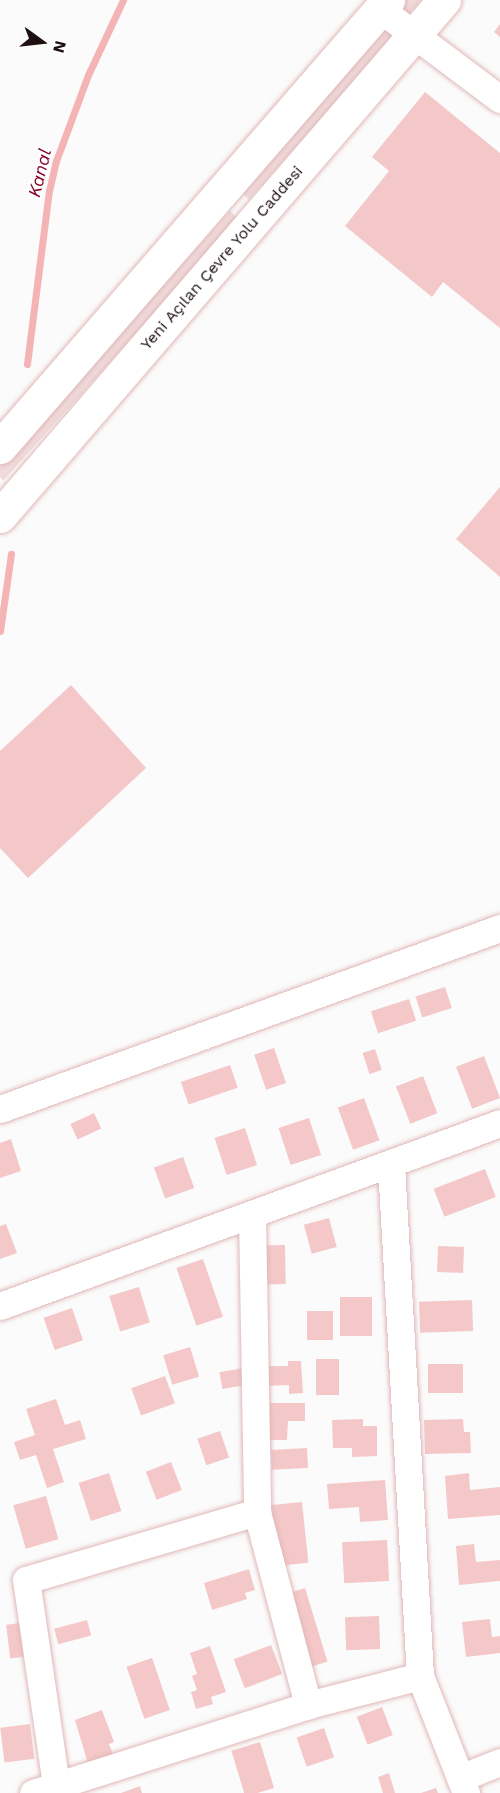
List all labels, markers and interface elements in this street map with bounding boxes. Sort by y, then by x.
north arrow [12,12,72,72]
text: N [49,39,71,55]
water label: Kanal [24,147,56,199]
street label: Yeni Açılan Çevre Yolu Caddesi [136,162,308,354]

